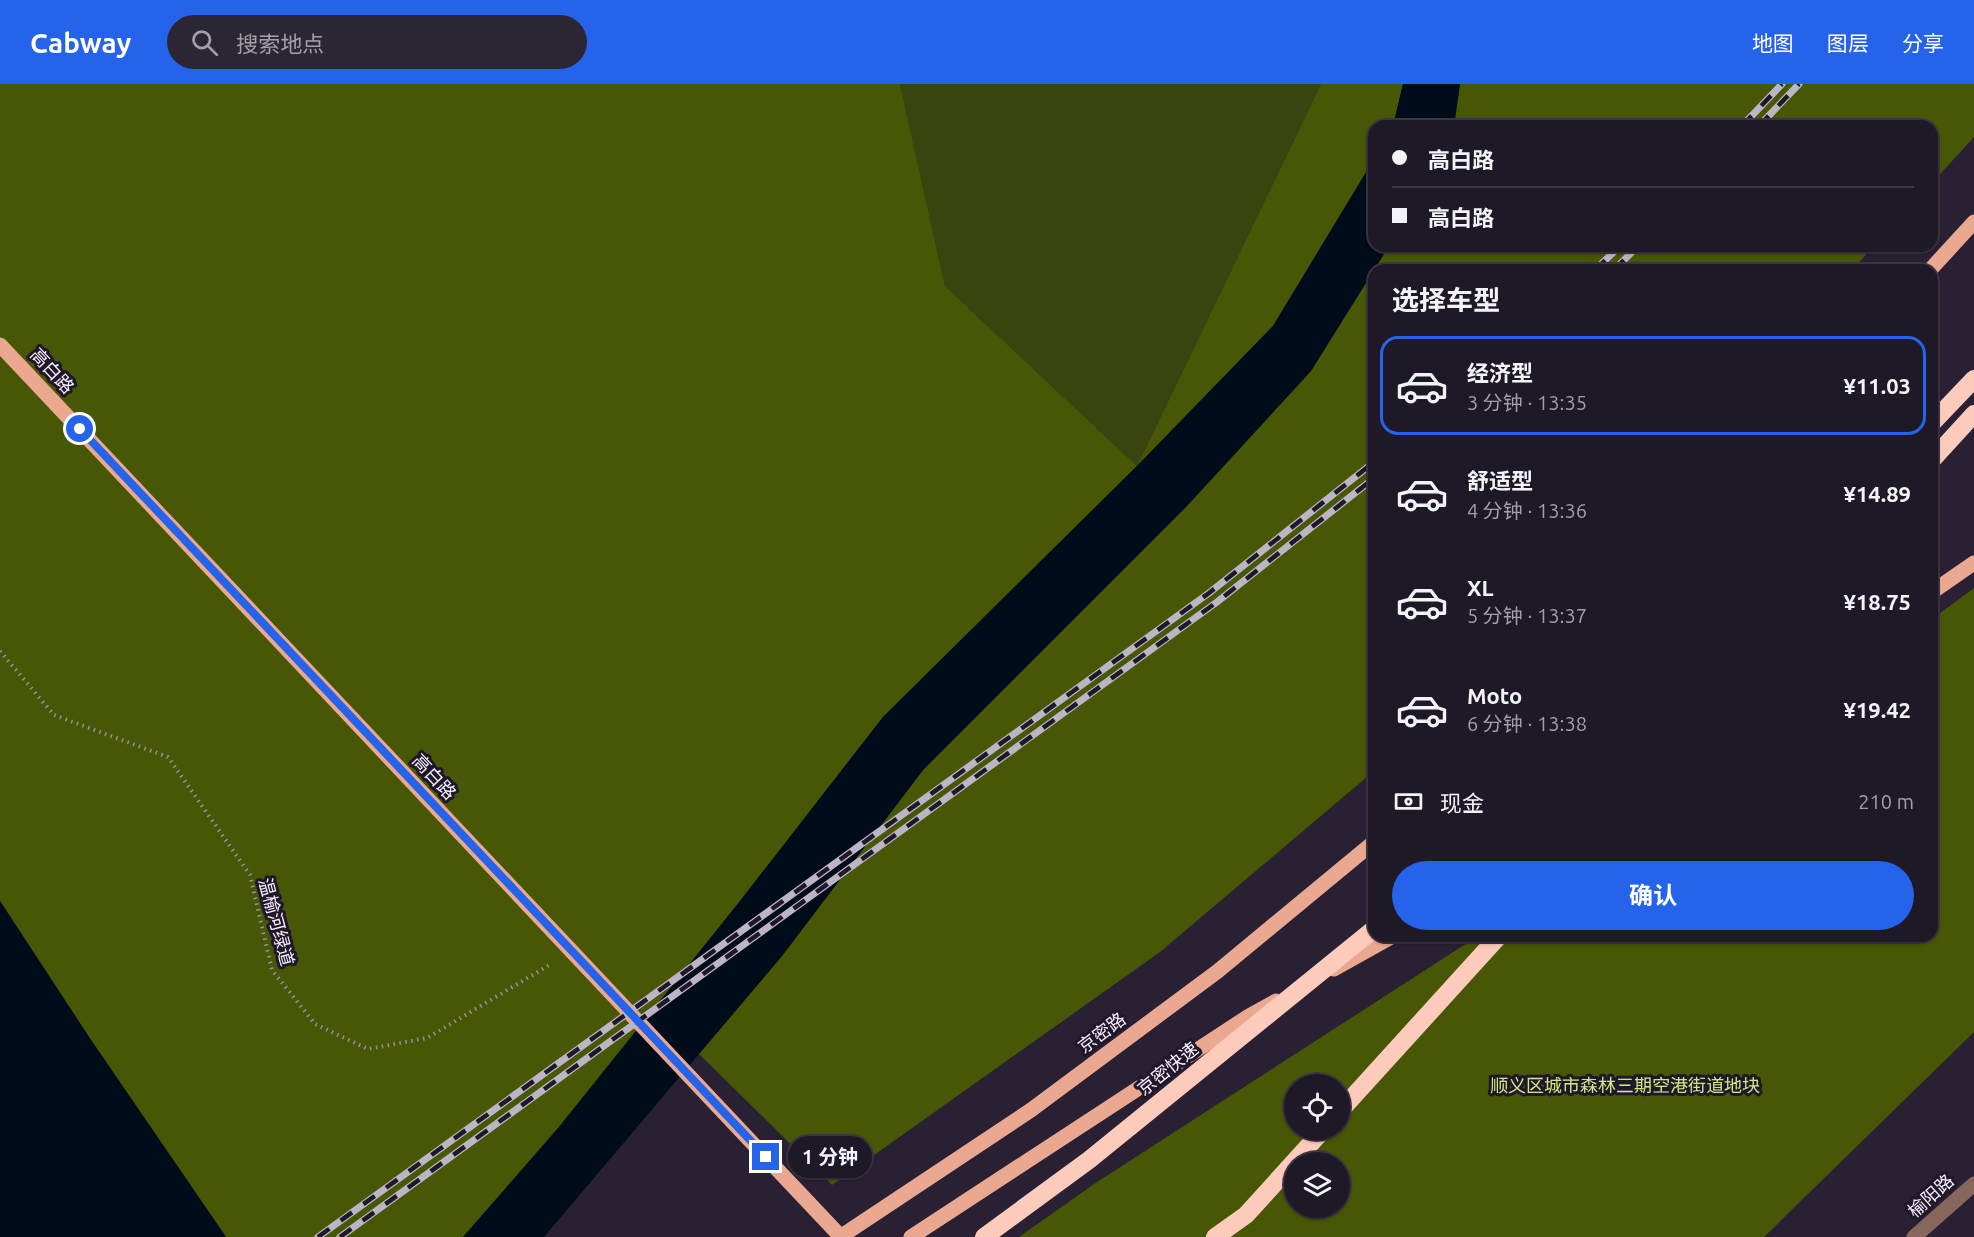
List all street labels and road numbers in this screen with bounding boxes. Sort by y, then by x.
street label: 高白路 [27,344,78,397]
street label: 高白路 [409,750,460,803]
street label: 温榆河绿道 [256,876,298,968]
street label: 京密路 [1074,1008,1129,1056]
street label: 京密快速 [1133,1038,1202,1099]
street label: 榆阳路 [1904,1170,1957,1221]

